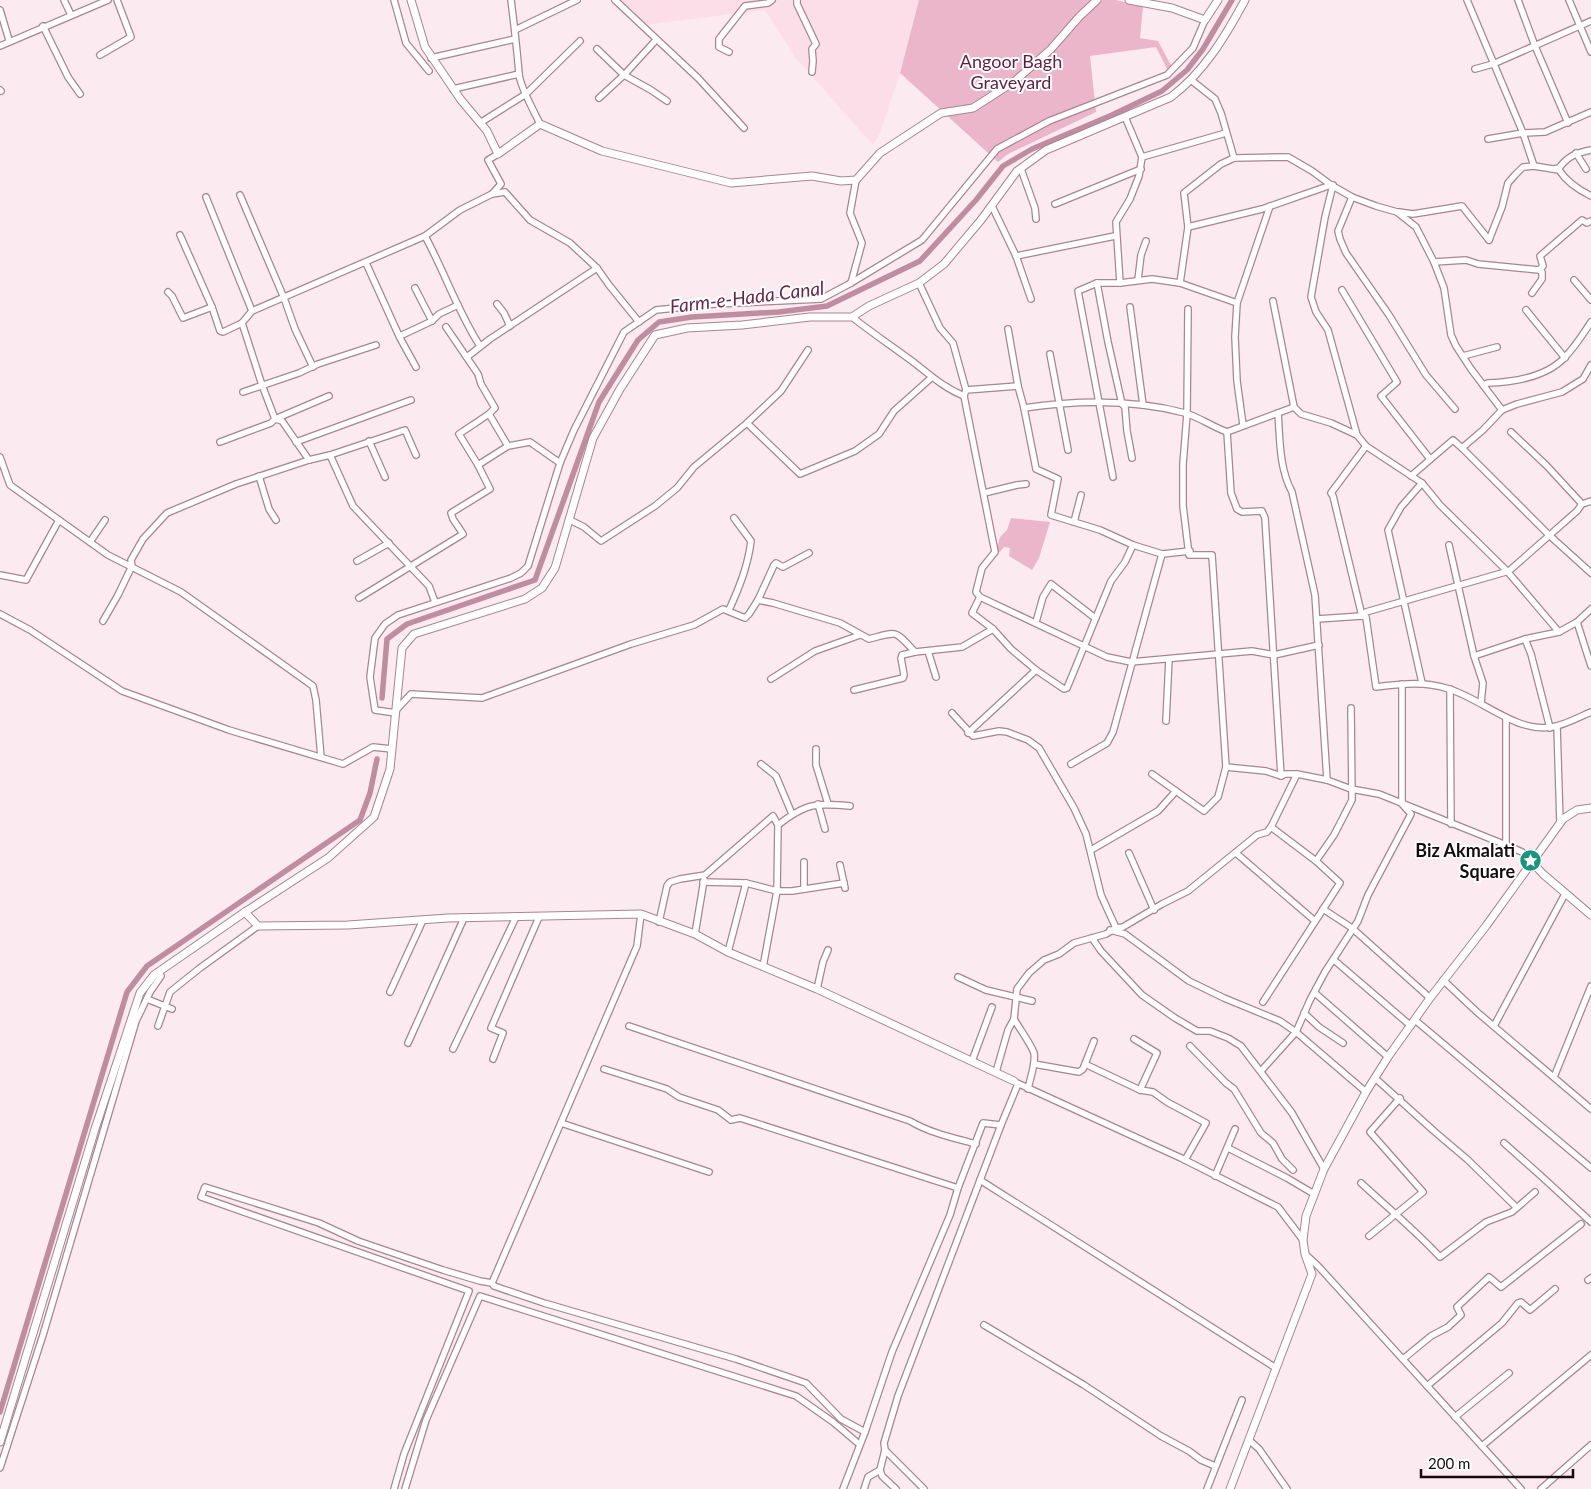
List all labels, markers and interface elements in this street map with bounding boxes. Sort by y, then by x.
park label: Angoor Bagh Graveyard [960,50,1062,93]
water label: Farm-e-Hada Canal [669,276,825,317]
place label: Biz Akmalati Square [1415,839,1515,882]
place icon: Biz Akmalati Square [1519,849,1543,873]
scale bar [1421,1446,1574,1478]
text: 200 m [1428,1454,1470,1472]

